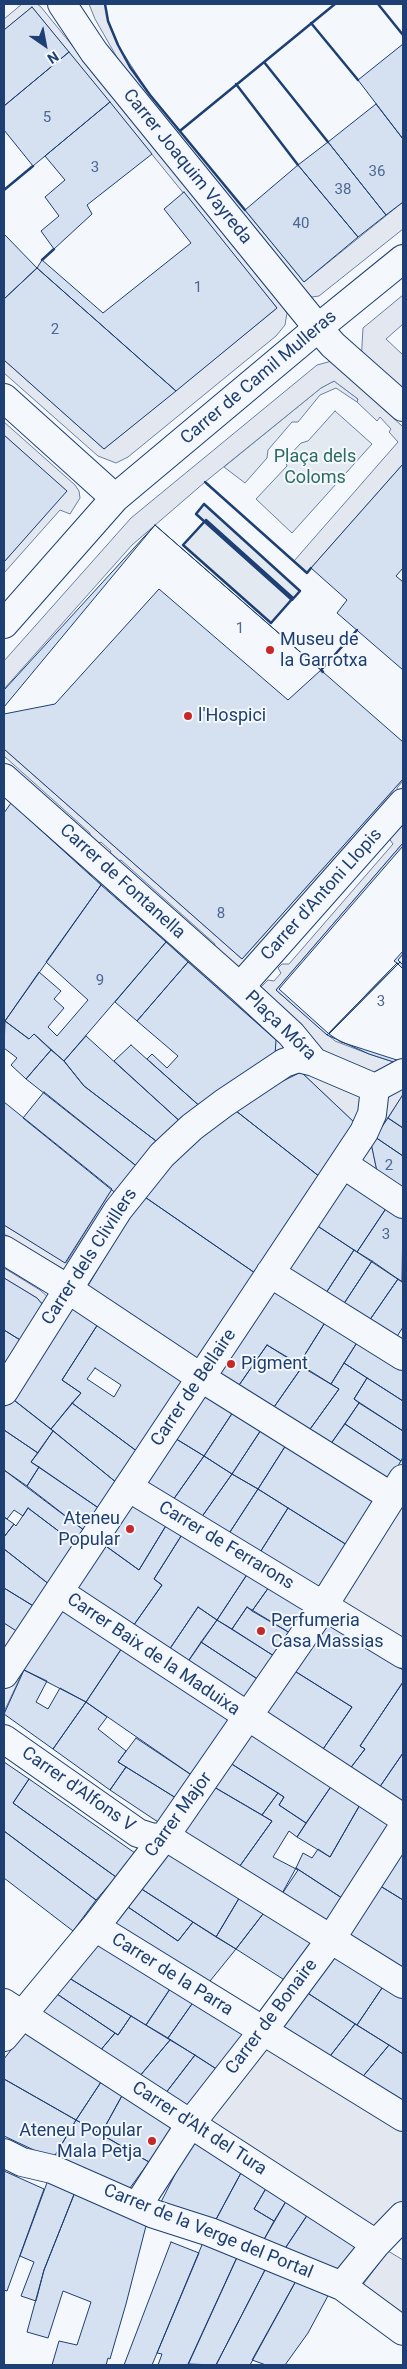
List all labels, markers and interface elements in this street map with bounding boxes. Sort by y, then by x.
north arrow [20,20,70,70]
text: N [45,48,62,67]
street label: Carrer Joaquim Vayreda [118,85,256,249]
house number: 5 [43,109,51,127]
house number: 3 [91,159,99,177]
house number: 36 [369,163,385,181]
house number: 38 [335,181,351,199]
house number: 40 [293,215,309,233]
house number: 1 [194,279,202,297]
street label: Carrer de Camil Mulleras [177,306,341,450]
house number: 2 [51,321,59,339]
park label: Plaça dels Coloms [274,446,356,488]
house number: 1 [236,620,244,638]
place label: Museu de la Garrotxa [280,629,368,672]
marker: Museu de la Garrotxa [264,644,276,656]
place label: l'Hospici [198,705,266,727]
marker: l'Hospici [182,710,194,722]
street label: Carrer de Fontanella [55,820,189,944]
street label: Carrer d'Antoni Llopis [257,824,387,966]
house number: 8 [217,905,225,923]
house number: 9 [96,972,104,990]
street label: Plaça Móra [240,987,320,1065]
house number: 3 [377,993,385,1011]
house number: 2 [385,1157,393,1175]
street label: Carrer dels Clivillers [38,1185,142,1329]
house number: 3 [382,1226,390,1244]
street label: Carrer de Bellaire [147,1325,241,1451]
place label: Pigment [241,1353,308,1375]
marker: Pigment [225,1358,237,1370]
street label: Carrer de Ferrarons [154,1497,298,1595]
place label: Ateneu Popular [58,1508,120,1550]
marker: Ateneu Popular [124,1523,136,1535]
street label: Carrer Baix de la Maduixa [62,1589,244,1721]
place label: Perfumeria Casa Massias [271,1610,384,1652]
marker: Perfumeria Casa Massias [255,1625,267,1637]
street label: Carrer d'Alfons V [17,1743,139,1837]
street label: Carrer Major [141,1768,217,1862]
street label: Carrer de la Parra [107,1929,237,2021]
street label: Carrer de Bonaire [222,1955,322,2079]
street label: Carrer d'Alt del Tura [128,2077,270,2181]
place label: Ateneu Popular Mala Petja [19,2120,142,2162]
marker: Ateneu Popular Mala Petja [146,2135,158,2147]
street label: Carrer de la Verge del Portal [100,2180,316,2284]

